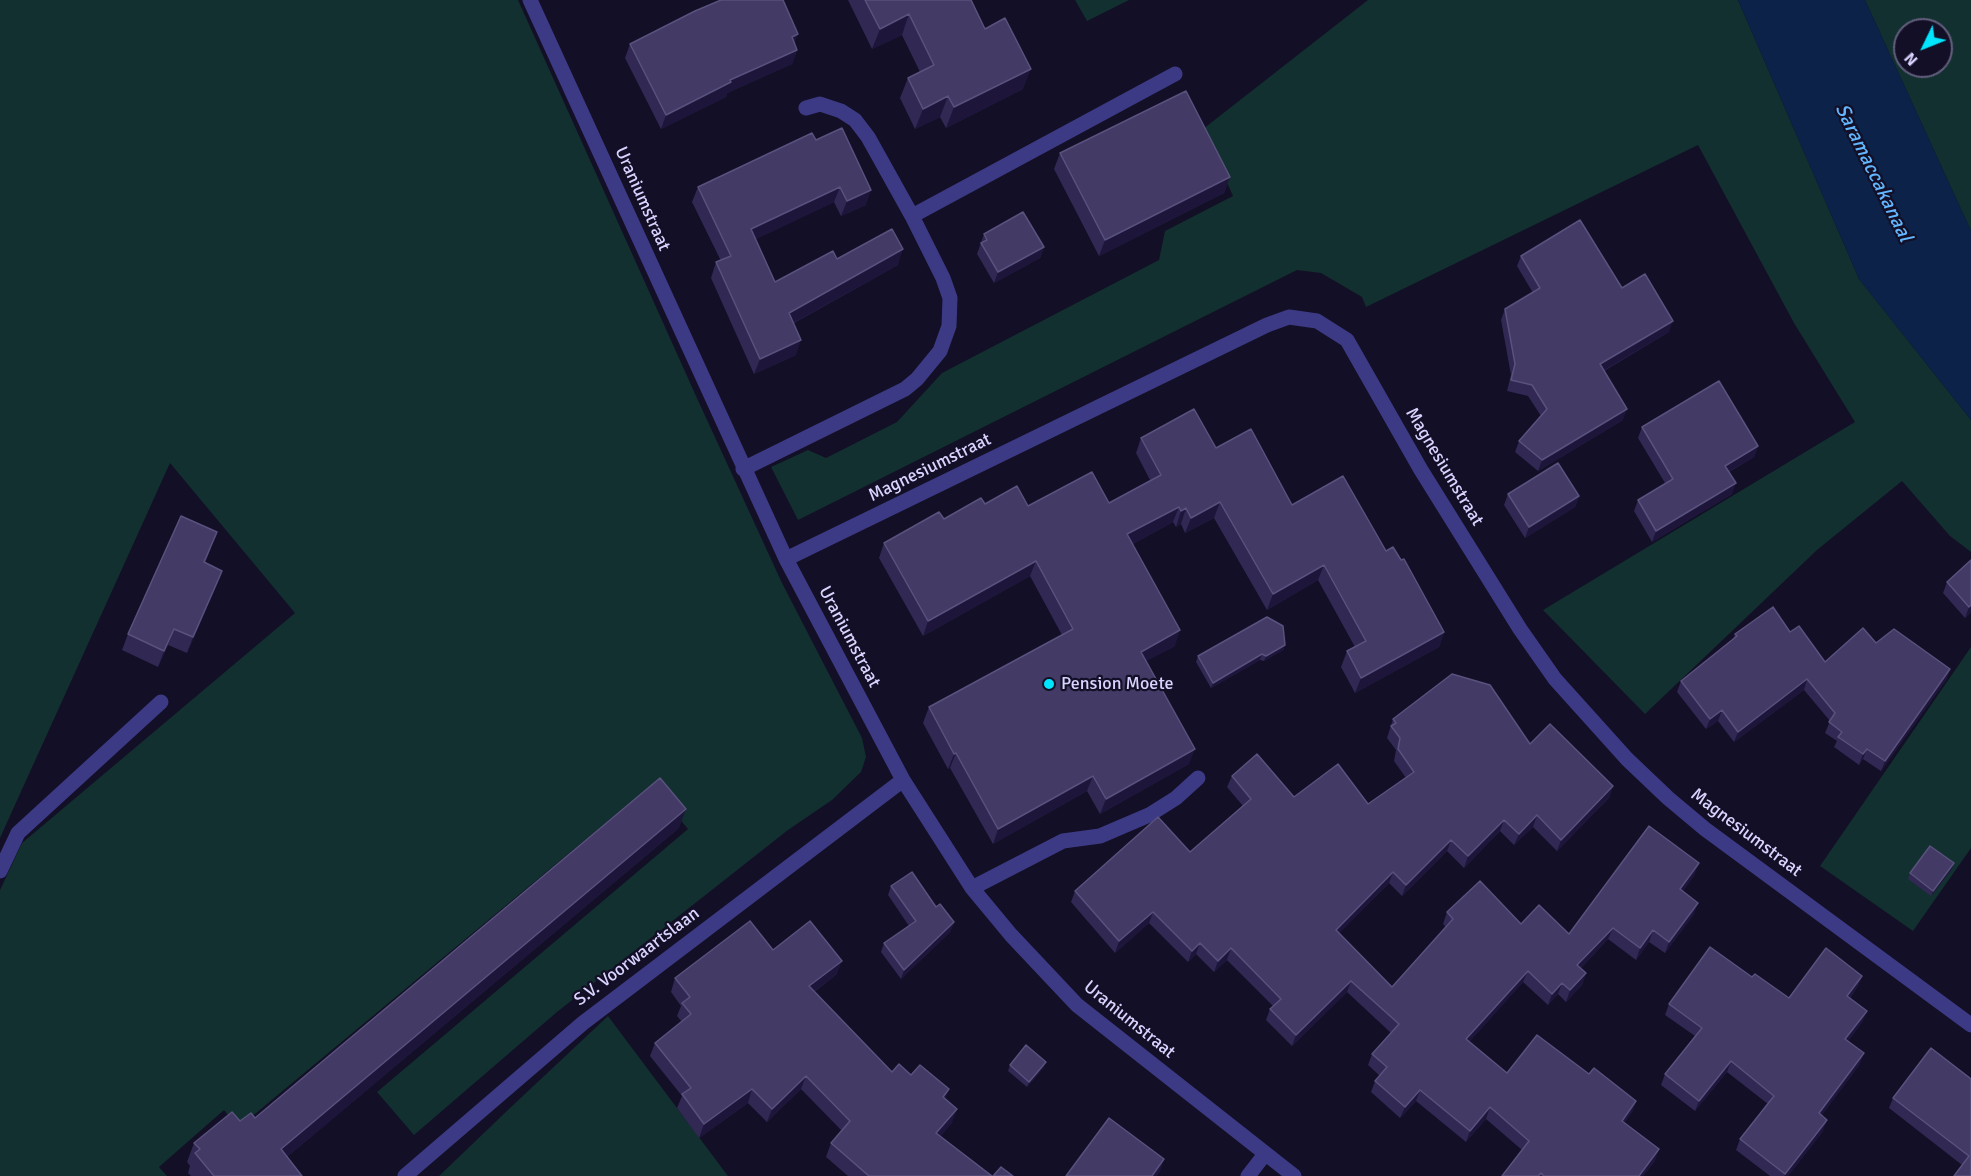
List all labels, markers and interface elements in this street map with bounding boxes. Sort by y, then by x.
north arrow [1893,18,1953,78]
text: N [1900,48,1922,70]
water label: Saramaccakanaal [1829,100,1917,246]
street label: Uraniumstraat [609,144,675,254]
street label: Magnesiumstraat [1400,404,1488,530]
street label: Magnesiumstraat [865,429,995,507]
street label: Uraniumstraat [813,583,885,691]
place label: Pension Moete [1061,673,1174,695]
marker: Pension Moete [1042,677,1056,691]
street label: Magnesiumstraat [1686,784,1806,882]
street label: S.V. Voorwaartslaan [570,903,704,1011]
street label: Uraniumstraat [1079,976,1179,1064]

